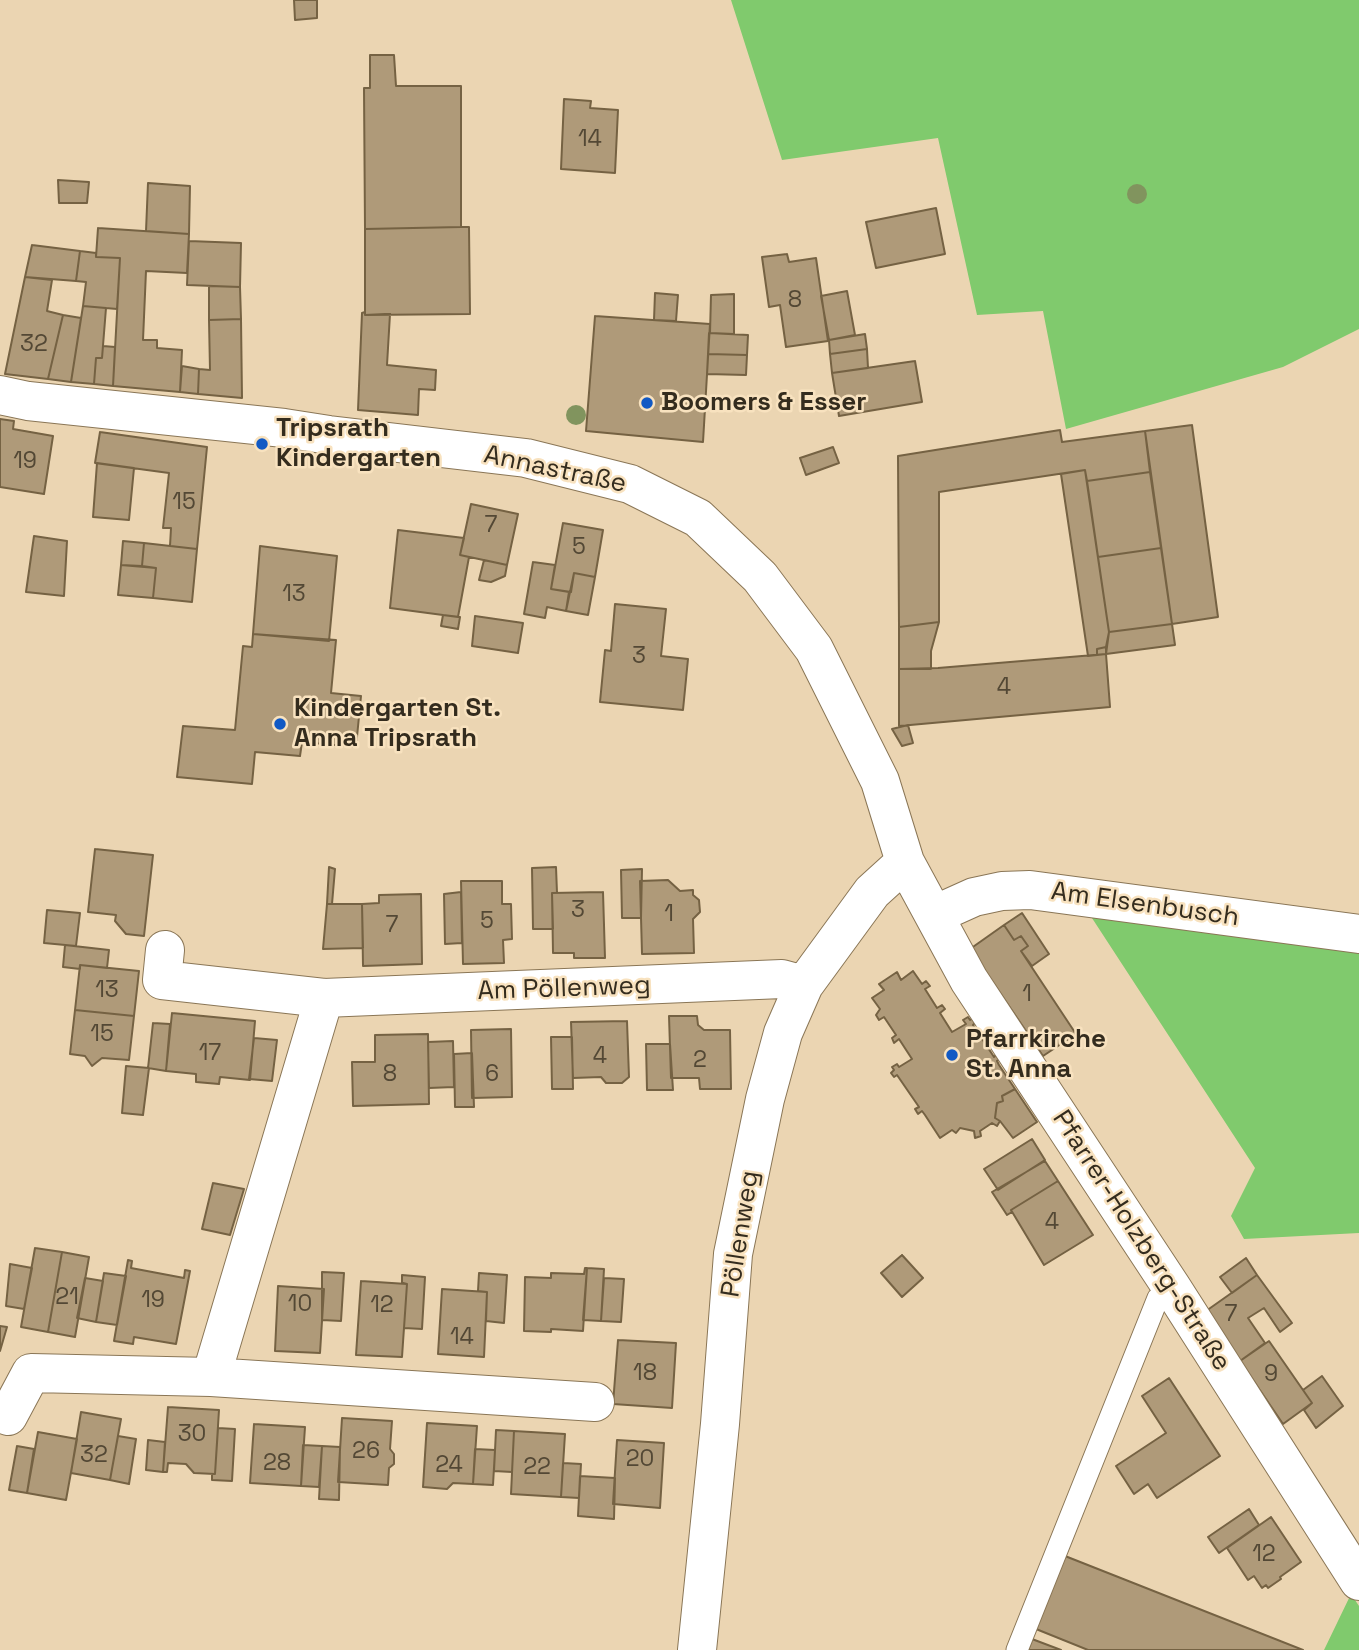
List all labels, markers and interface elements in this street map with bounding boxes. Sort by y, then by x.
house number: 14 [578,126,602,154]
house number: 8 [788,287,802,315]
house number: 32 [20,331,48,359]
place label: Boomers & Esser [661,387,866,419]
marker: Boomers & Esser [639,395,655,411]
place label: Tripsrath Kindergarten [276,413,441,474]
marker: Tripsrath Kindergarten [254,436,270,452]
street label: Annastraße [481,440,629,500]
house number: 19 [13,448,37,476]
house number: 15 [172,489,196,517]
house number: 7 [485,512,497,540]
house number: 5 [572,534,586,562]
house number: 13 [282,581,306,609]
house number: 3 [632,643,646,671]
house number: 4 [997,674,1011,702]
place label: Kindergarten St. Anna Tripsrath [294,693,501,754]
marker: Kindergarten St. Anna Tripsrath [272,716,288,732]
street label: Am Elsenbusch [1049,876,1241,934]
house number: 3 [571,897,585,925]
house number: 1 [664,901,674,929]
house number: 5 [480,908,494,936]
house number: 7 [386,912,398,940]
street label: Am Pöllenweg [477,970,651,1008]
house number: 13 [95,977,119,1005]
house number: 1 [1022,981,1032,1009]
house number: 15 [90,1021,114,1049]
place label: Pfarrkirche St. Anna [966,1024,1106,1086]
house number: 17 [199,1040,221,1068]
house number: 4 [593,1043,607,1071]
house number: 2 [693,1047,707,1075]
marker: Pfarrkirche St. Anna [944,1047,960,1063]
house number: 8 [383,1061,397,1089]
house number: 6 [485,1061,499,1089]
street label: Pfarrer-Holzberg-Straße [1045,1105,1237,1377]
street label: Pöllenweg [716,1168,766,1300]
house number: 4 [1045,1209,1059,1237]
house number: 21 [55,1284,79,1312]
house number: 19 [141,1287,165,1315]
house number: 10 [288,1291,312,1319]
house number: 12 [370,1292,394,1320]
house number: 7 [1225,1301,1237,1329]
house number: 14 [450,1324,474,1352]
house number: 18 [633,1360,657,1388]
house number: 9 [1264,1361,1278,1389]
house number: 30 [178,1421,206,1449]
house number: 26 [352,1438,380,1466]
house number: 32 [80,1442,108,1470]
house number: 20 [626,1446,654,1474]
house number: 28 [263,1450,291,1478]
house number: 24 [435,1452,463,1480]
house number: 22 [523,1454,551,1482]
house number: 12 [1252,1541,1276,1569]

